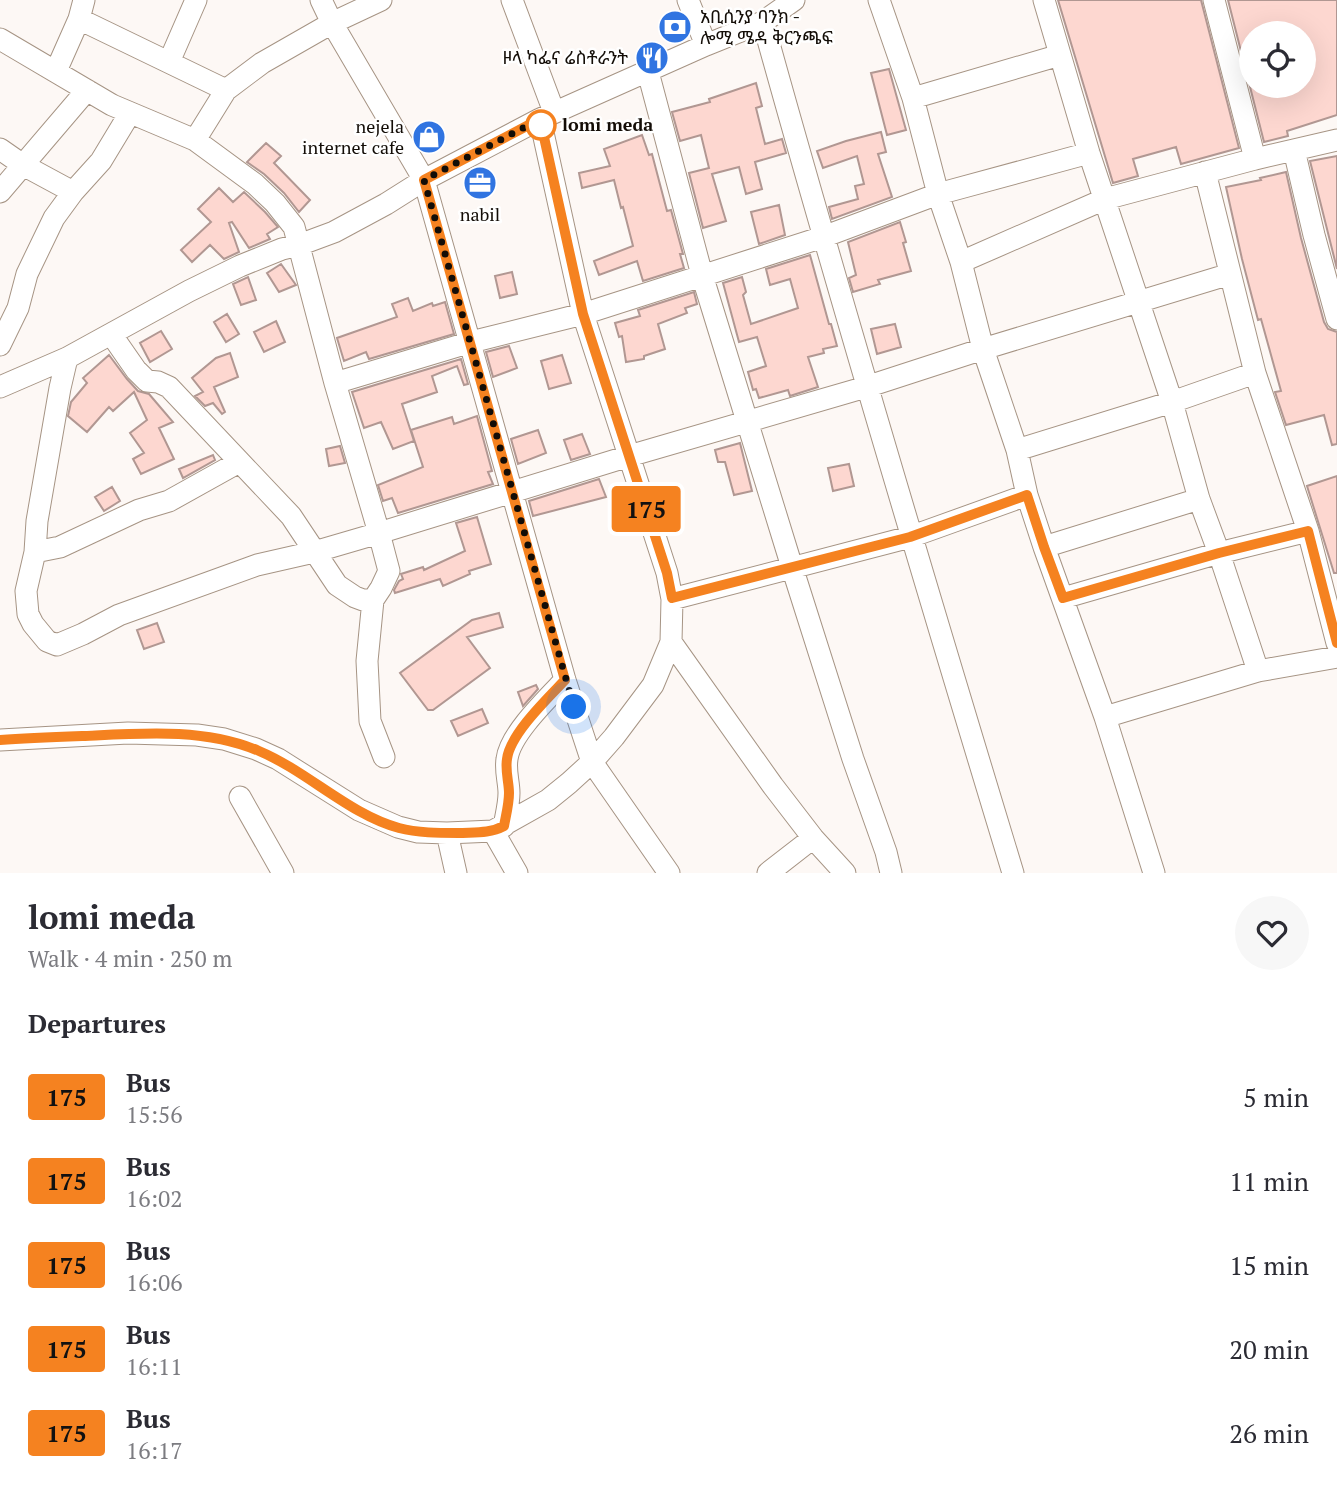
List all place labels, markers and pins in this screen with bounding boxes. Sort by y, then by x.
place label: አቢሲንያ ባንክ - ሎሚ ሜዳ ቅርንጫፍ [700,4,833,49]
bank icon: አቢሲንያ ባንክ - ሎሚ ሜዳ ቅርንጫፍ [656,8,694,46]
restaurant icon: ዞላ ካፌና ሬስቶራንት [633,39,671,77]
place label: ዞላ ካፌና ሬስቶራንት [502,45,628,69]
marker: lomi meda [526,110,556,140]
place label: lomi meda [562,112,653,136]
place label: nejela internet cafe [302,114,404,159]
shop icon: nejela internet cafe [410,118,448,156]
office icon: nabil [461,164,499,202]
place label: nabil [460,202,500,226]

